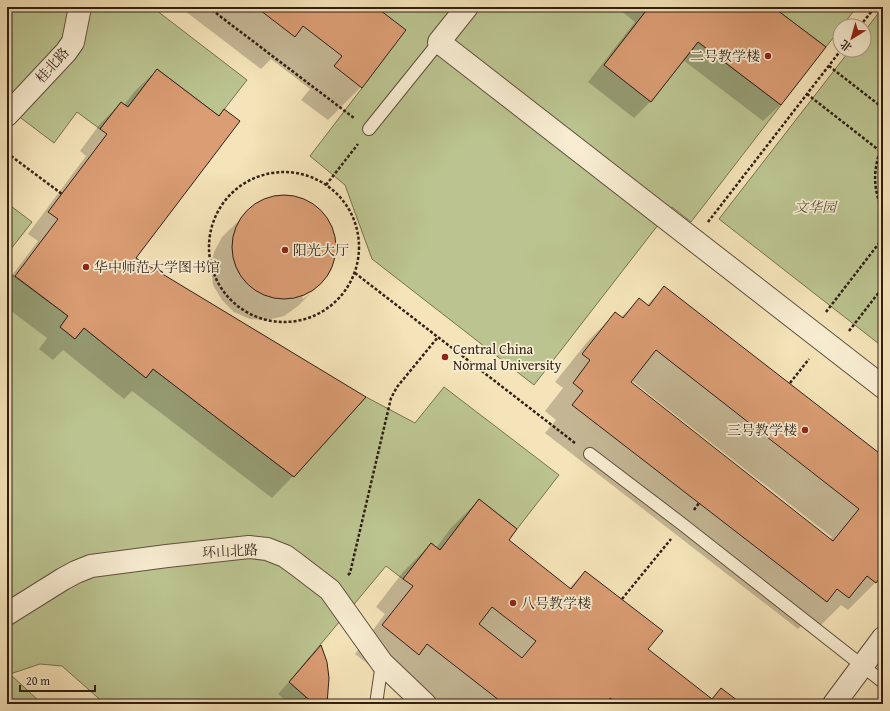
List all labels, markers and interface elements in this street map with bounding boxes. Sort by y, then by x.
north arrow [832,18,872,58]
text: 北 [837,36,855,56]
street label: 桂北路 [31,43,73,87]
place label: 二号教学楼 [690,46,760,66]
marker: 二号教学楼 [763,51,773,61]
park label: 文华园 [794,197,838,217]
place label: 阳光大厅 [293,240,349,260]
marker: 阳光大厅 [280,245,290,255]
place label: 华中师范大学图书馆 [94,257,220,277]
marker: 华中师范大学图书馆 [81,262,91,272]
place label: Central China Normal University [453,339,562,375]
marker: Central China Normal University [440,352,450,362]
place label: 三号教学楼 [727,420,797,440]
marker: 三号教学楼 [800,425,810,435]
street label: 环山北路 [202,540,258,562]
place label: 八号教学楼 [521,593,591,613]
marker: 八号教学楼 [508,598,518,608]
scale bar [20,667,95,693]
text: 20 m [26,672,50,689]

